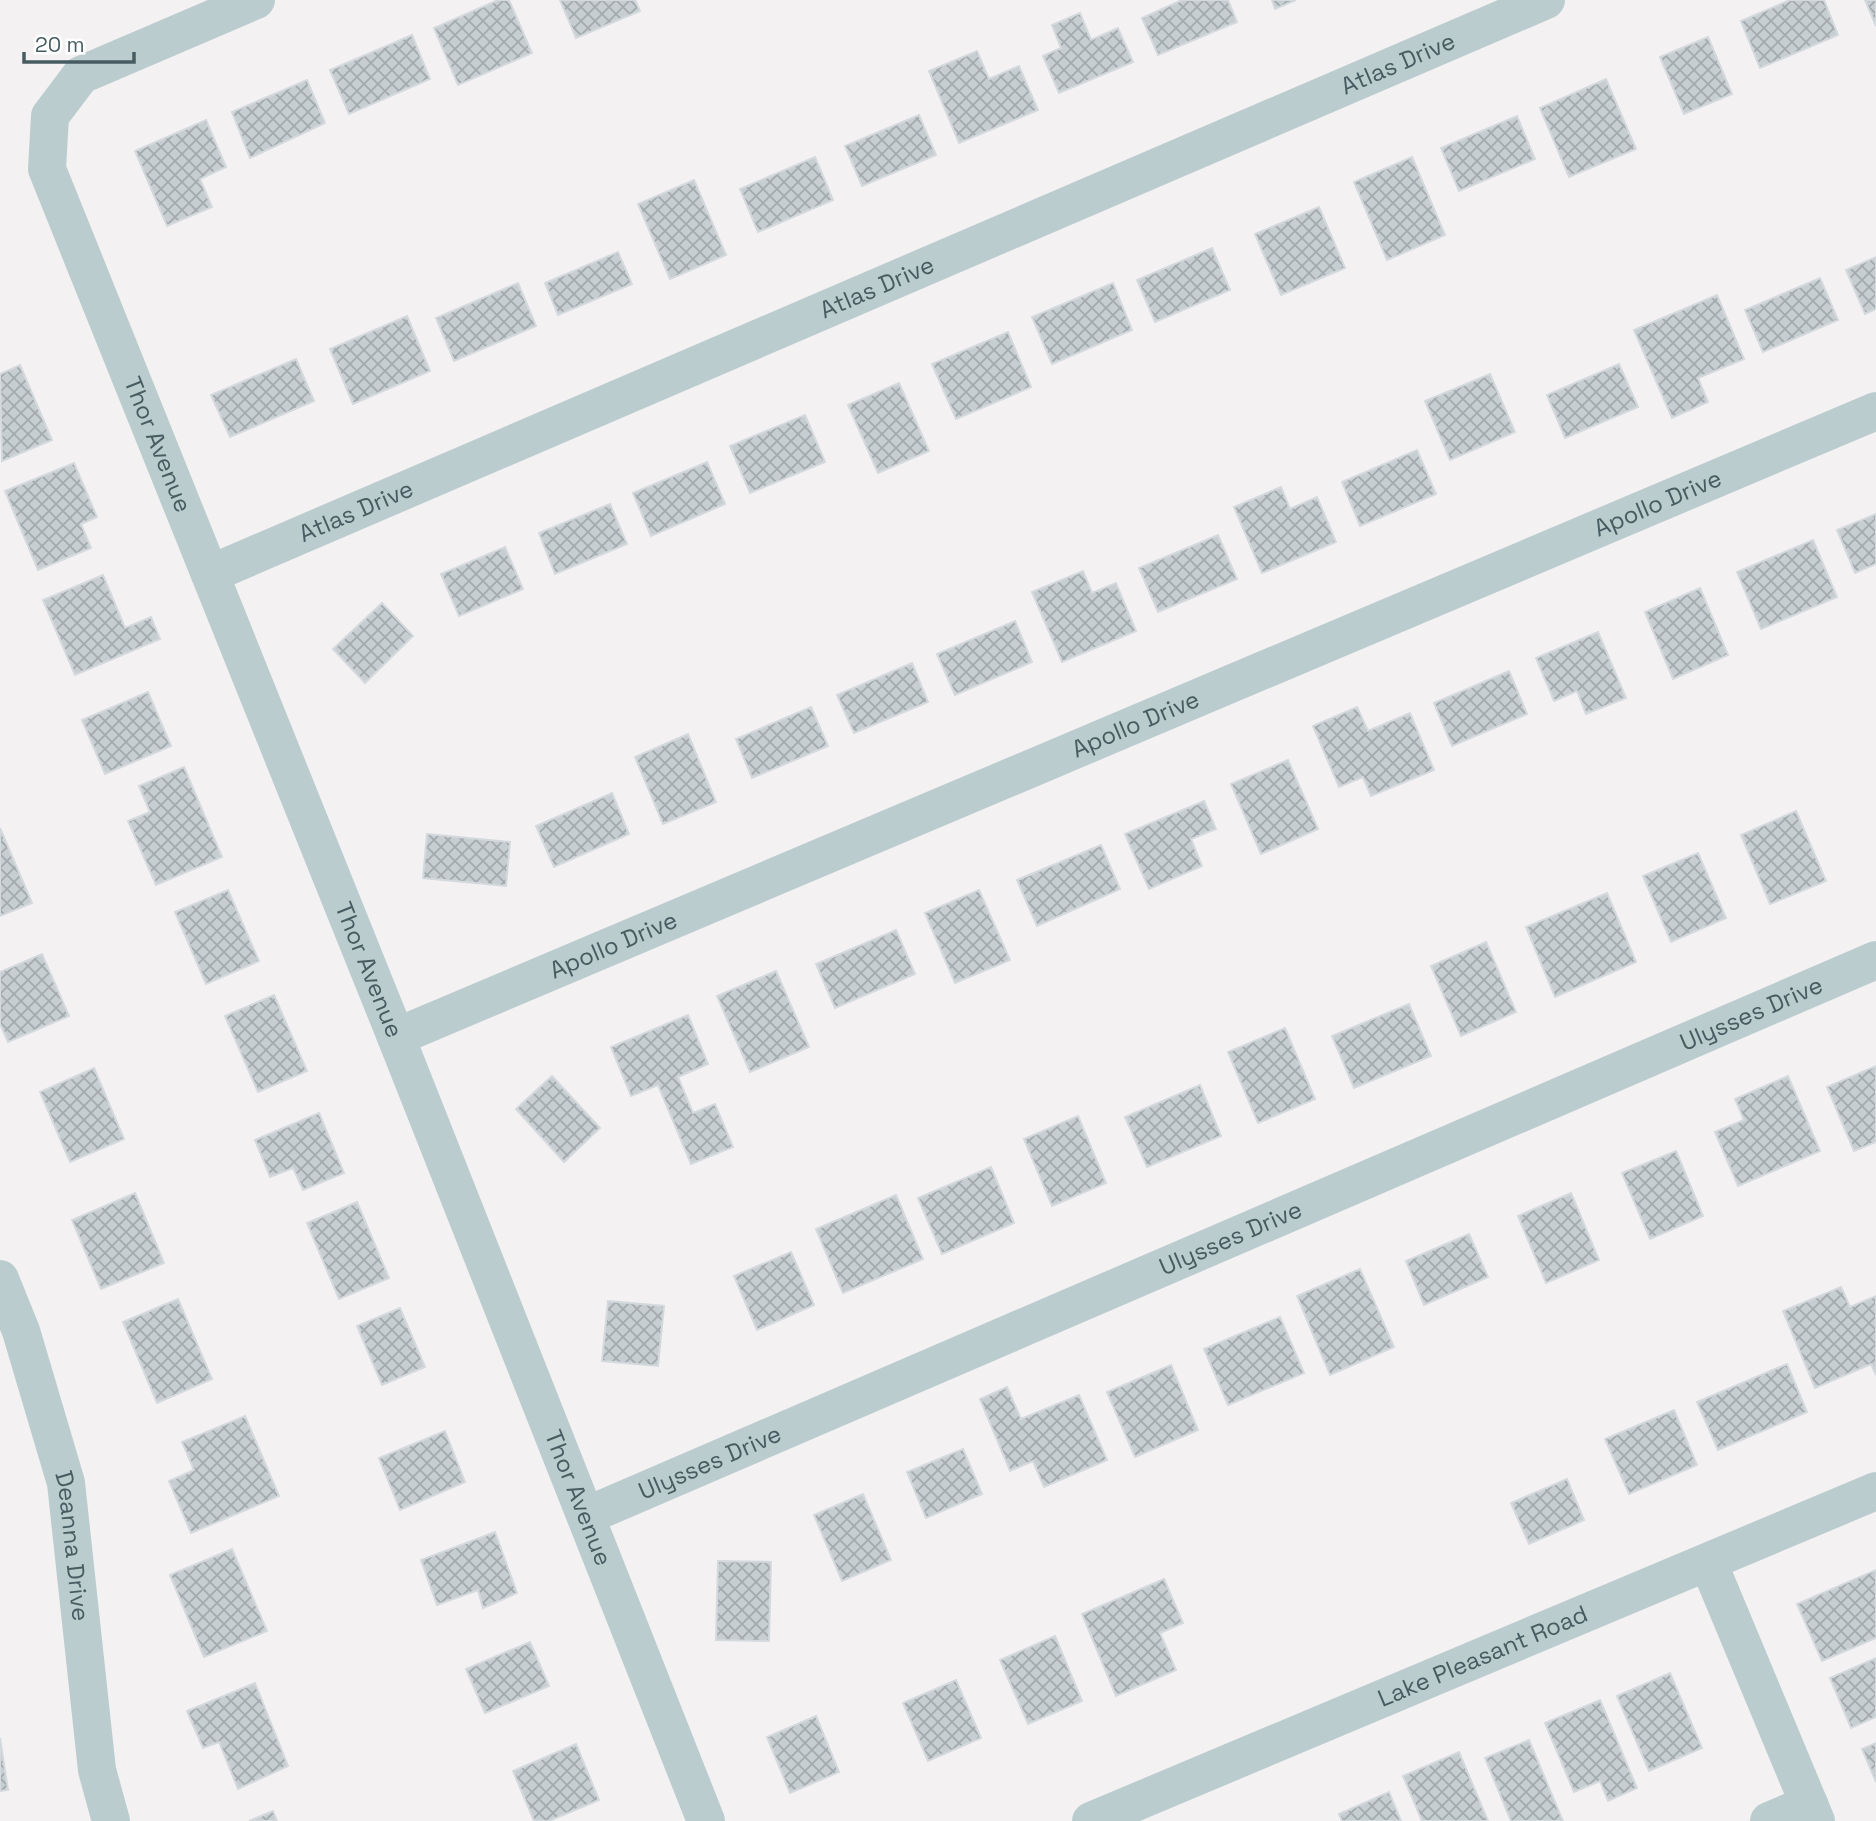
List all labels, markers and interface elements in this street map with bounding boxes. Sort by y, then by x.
scale bar [24,21,135,65]
street label: Atlas Drive [1336,25,1460,101]
text: 20 m [35,31,85,58]
street label: Atlas Drive [815,249,939,325]
street label: Thor Avenue [117,372,199,517]
street label: Apollo Drive [1589,462,1726,544]
street label: Atlas Drive [294,473,418,549]
street label: Apollo Drive [1067,683,1204,764]
street label: Thor Avenue [328,897,411,1042]
street label: Apollo Drive [545,904,682,985]
street label: Ulysses Drive [1675,969,1827,1058]
street label: Ulysses Drive [1154,1193,1307,1282]
street label: Ulysses Drive [634,1418,786,1507]
street label: Thor Avenue [538,1425,619,1570]
street label: Deanna Drive [48,1467,97,1623]
street label: Lake Pleasant Road [1373,1598,1592,1714]

